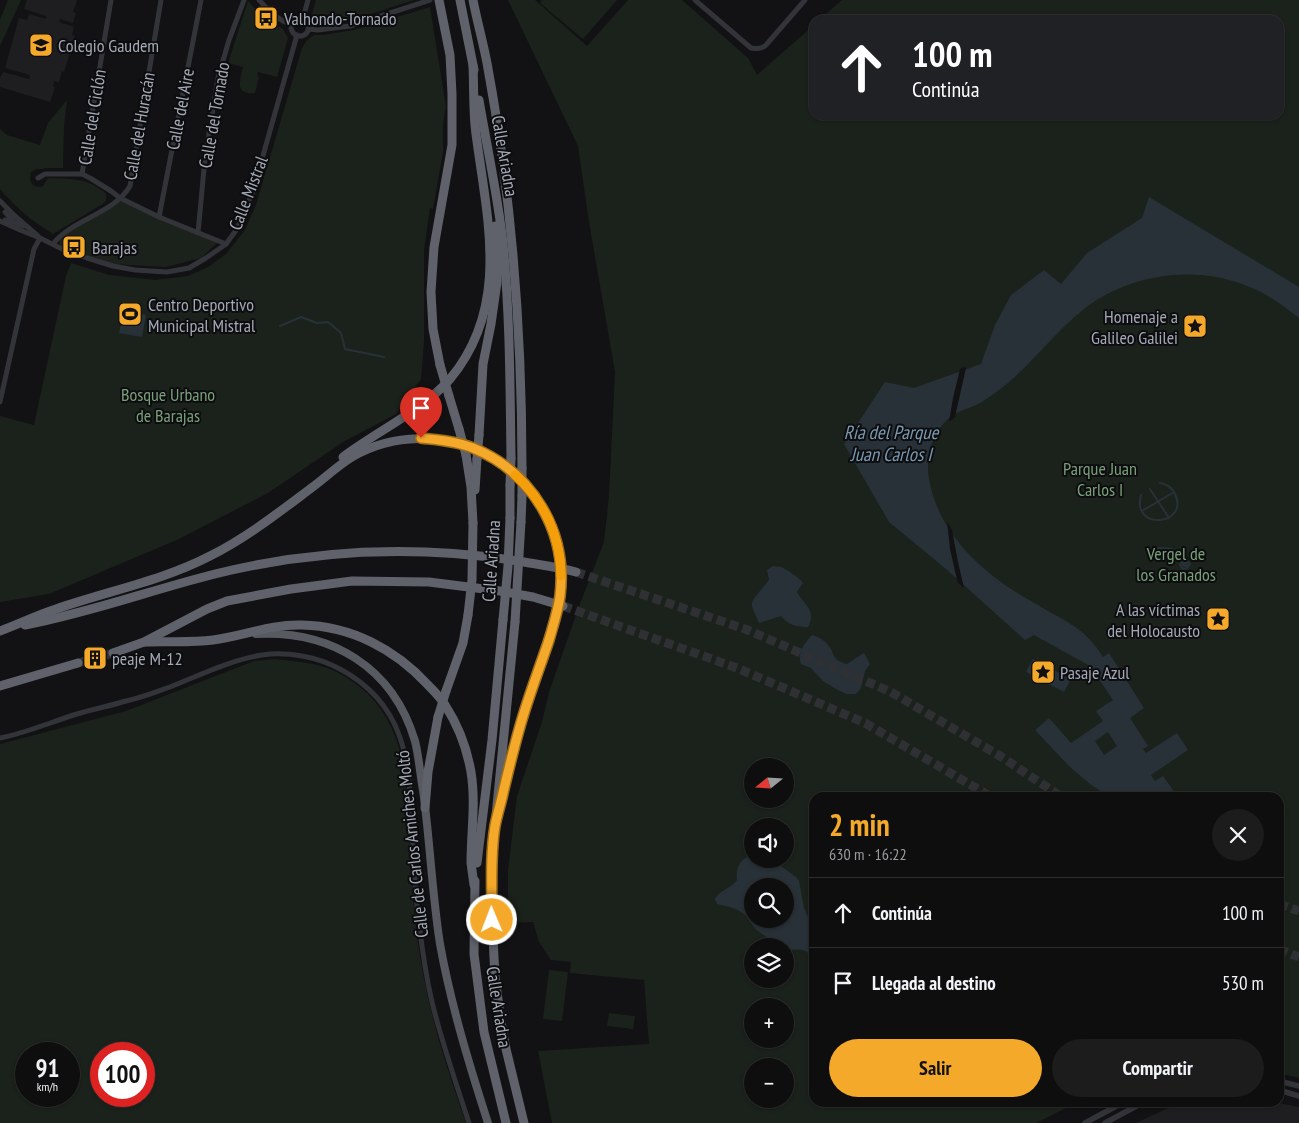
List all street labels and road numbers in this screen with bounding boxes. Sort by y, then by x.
street label: Calle del Tornado [193,60,235,170]
street label: Calle del Aire [161,66,199,152]
street label: Calle del Ciclón [73,68,111,166]
street label: Calle del Huracán [118,70,160,182]
street label: Calle Ariadna [487,114,523,198]
street label: Calle Mistral [223,152,273,233]
street label: Calle Ariadna [477,519,505,603]
street label: Calle de Carlos Arniches Moltó [391,749,433,939]
street label: Calle Ariadna [481,965,517,1049]

